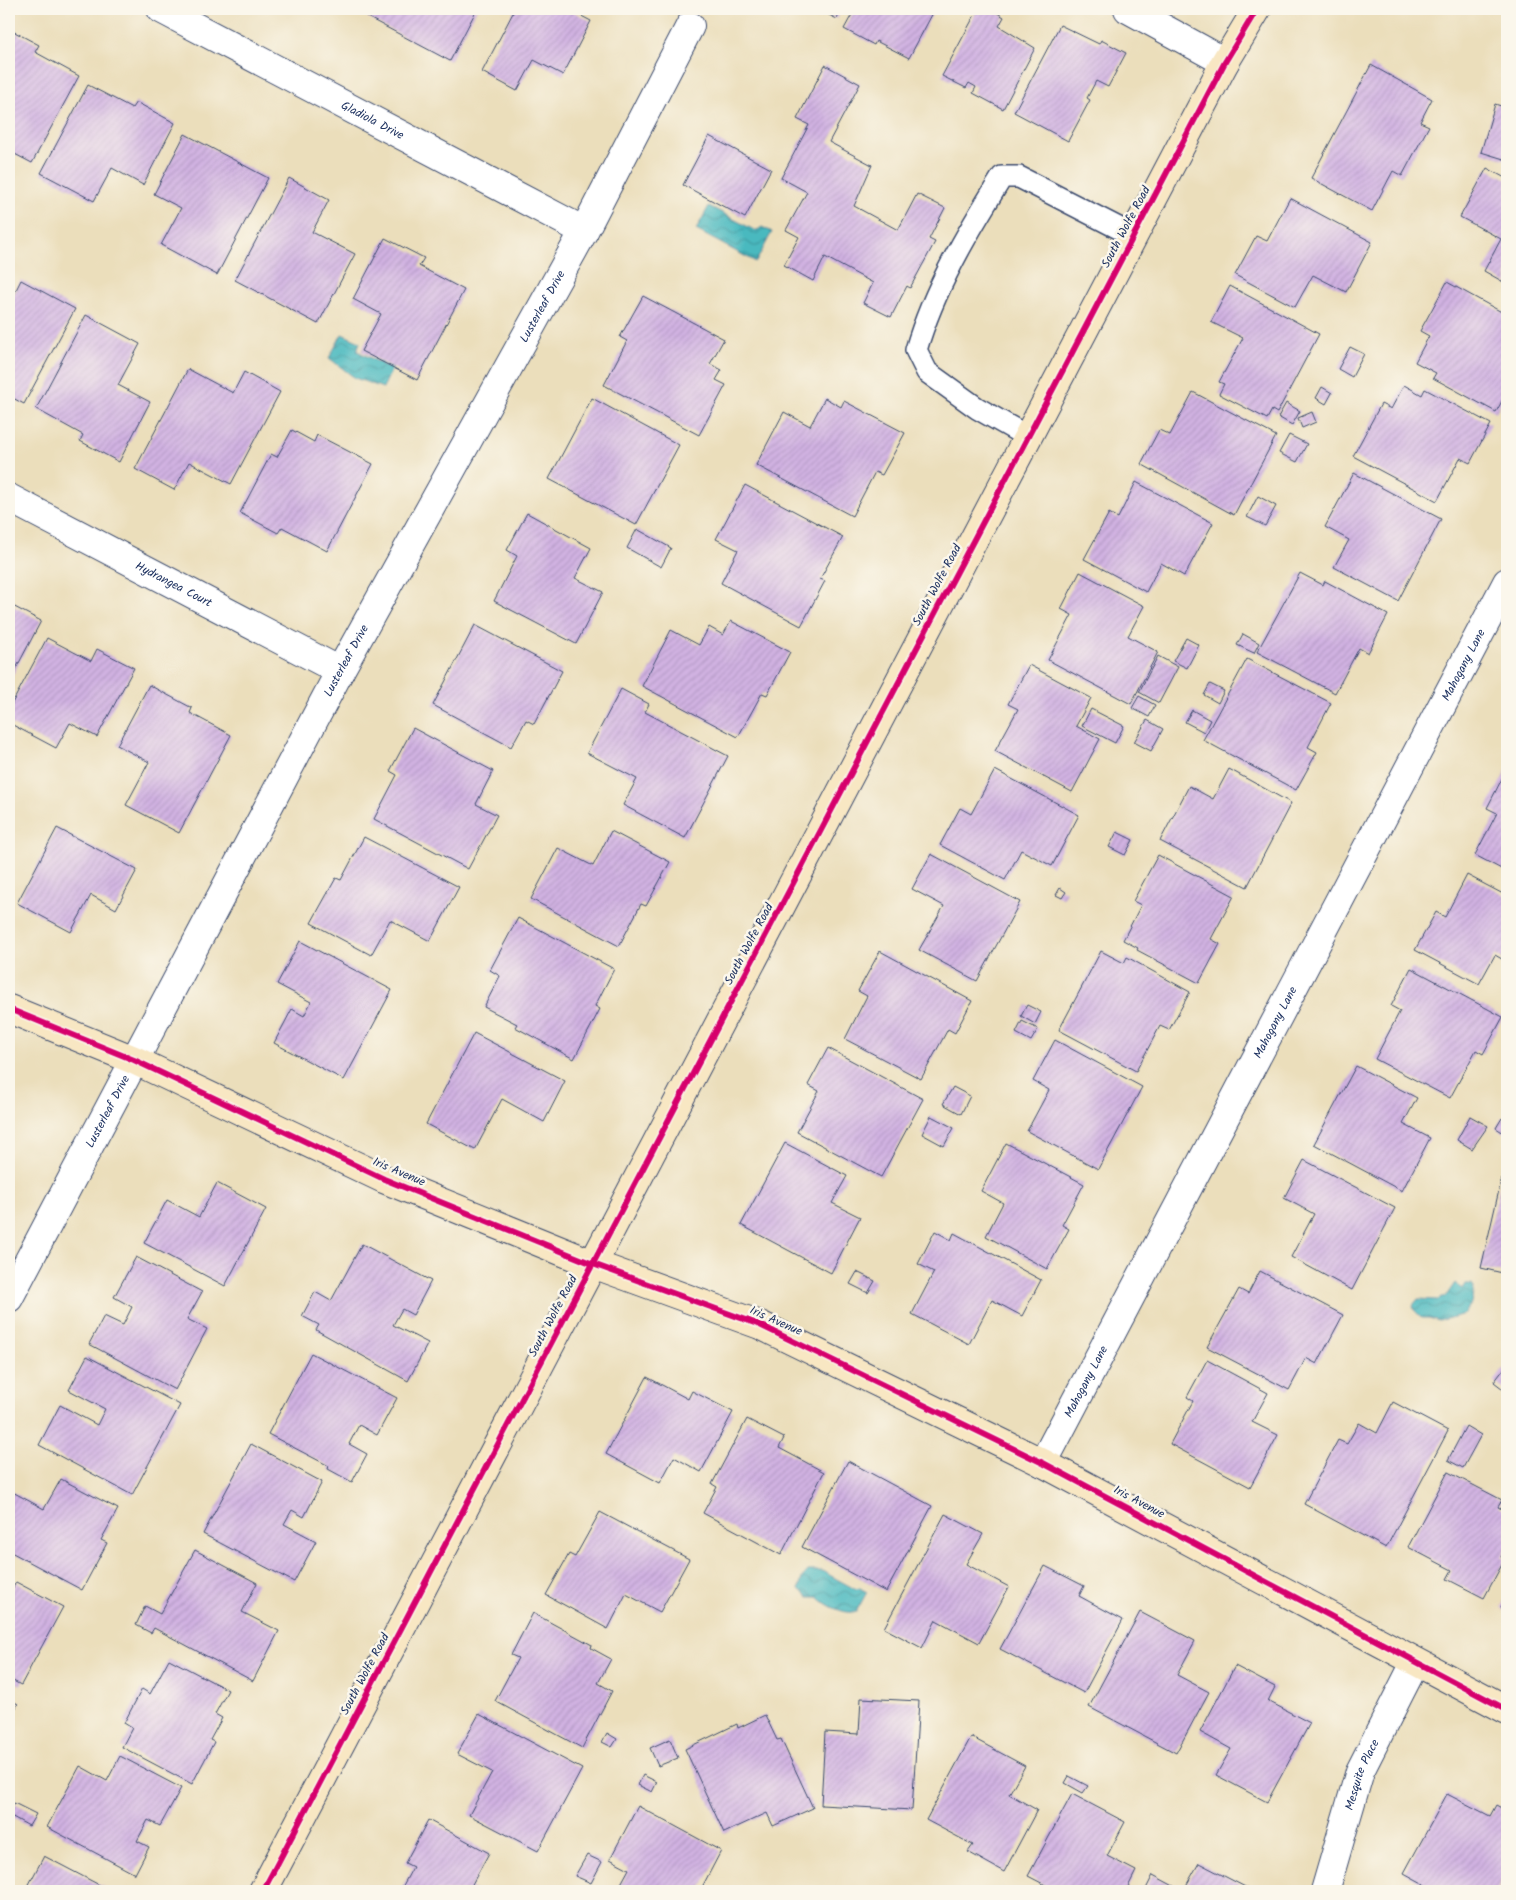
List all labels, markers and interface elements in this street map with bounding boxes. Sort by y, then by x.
street label: Gladiola Drive [338,96,408,145]
street label: South Wolfe Road [1096,182,1156,271]
street label: Lusterleaf Drive [515,266,570,346]
street label: South Wolfe Road [907,540,967,629]
street label: Hydrangea Court [132,556,216,612]
street label: Lusterleaf Drive [319,620,374,700]
street label: Mahogany Lane [1436,625,1490,704]
street label: South Wolfe Road [719,899,779,988]
street label: Mahogany Lane [1248,982,1302,1062]
street label: Lusterleaf Drive [80,1071,135,1151]
street label: Iris Avenue [370,1152,429,1192]
street label: South Wolfe Road [523,1271,583,1360]
street label: Iris Avenue [747,1301,806,1341]
street label: Mahogany Lane [1059,1342,1113,1421]
street label: Iris Avenue [1110,1481,1169,1524]
street label: South Wolfe Road [335,1629,395,1718]
street label: Mesquite Place [1340,1735,1384,1813]

